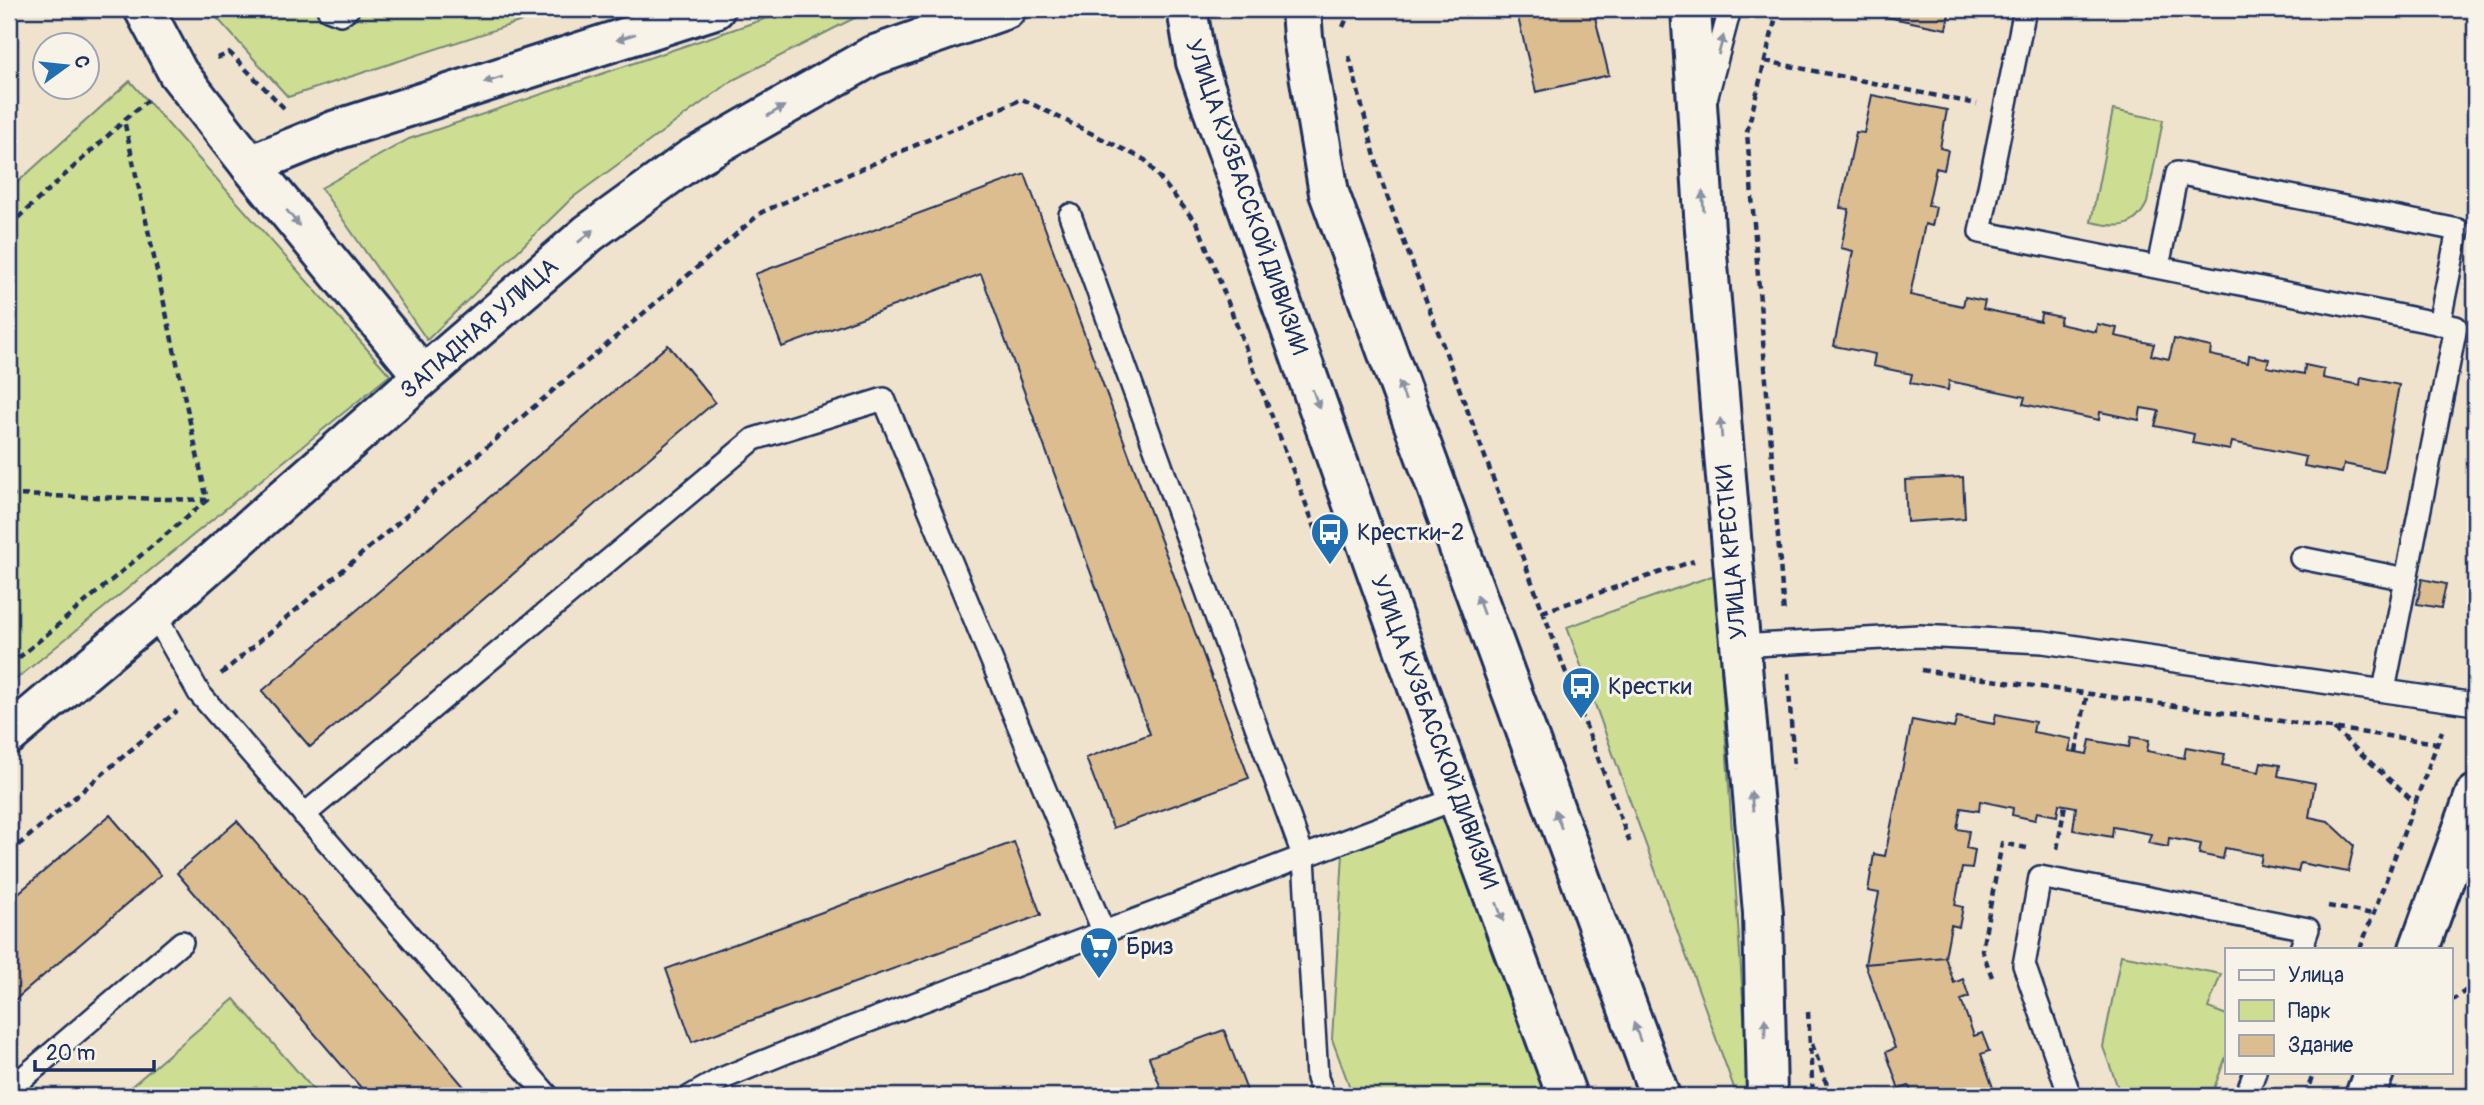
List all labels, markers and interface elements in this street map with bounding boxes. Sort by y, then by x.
north arrow [32,32,102,102]
one-way arrow [616,32,637,43]
one-way arrow [1716,34,1727,56]
street label: УЛИЦА КУЗБАССКОЙ ДИВИЗИИ [1179,36,1314,359]
text: С [68,53,95,71]
one-way arrow [482,75,503,86]
one-way arrow [766,105,785,117]
one-way arrow [1697,190,1708,212]
one-way arrow [286,208,301,226]
one-way arrow [576,228,594,243]
street label: ЗАПАДНАЯ УЛИЦА [394,252,564,405]
one-way arrow [1396,381,1407,402]
one-way arrow [1311,388,1322,409]
one-way arrow [1715,417,1726,439]
street label: УЛИЦА КРЕСТКИ [1709,463,1754,641]
bus stop icon: Крестки-2 [1309,511,1351,566]
place label: Крестки-2 [1357,518,1464,547]
street label: УЛИЦА КУЗБАССКОЙ ДИВИЗИИ [1364,571,1505,893]
one-way arrow [1474,594,1485,615]
bus stop icon: Крестки [1560,665,1602,720]
place label: Крестки [1608,672,1692,701]
one-way arrow [1747,790,1758,812]
one-way arrow [1552,808,1563,829]
one-way arrow [1495,902,1506,923]
supermarket icon: Бриз [1078,925,1120,980]
place label: Бриз [1126,932,1174,961]
legend [2225,948,2452,1074]
text: Улица [2288,962,2344,989]
text: Парк [2288,998,2331,1025]
one-way arrow [1759,1017,1771,1039]
one-way arrow [1631,1022,1642,1043]
scale bar [35,1028,154,1072]
text: Здание [2288,1032,2354,1059]
text: 20 m [46,1040,95,1067]

